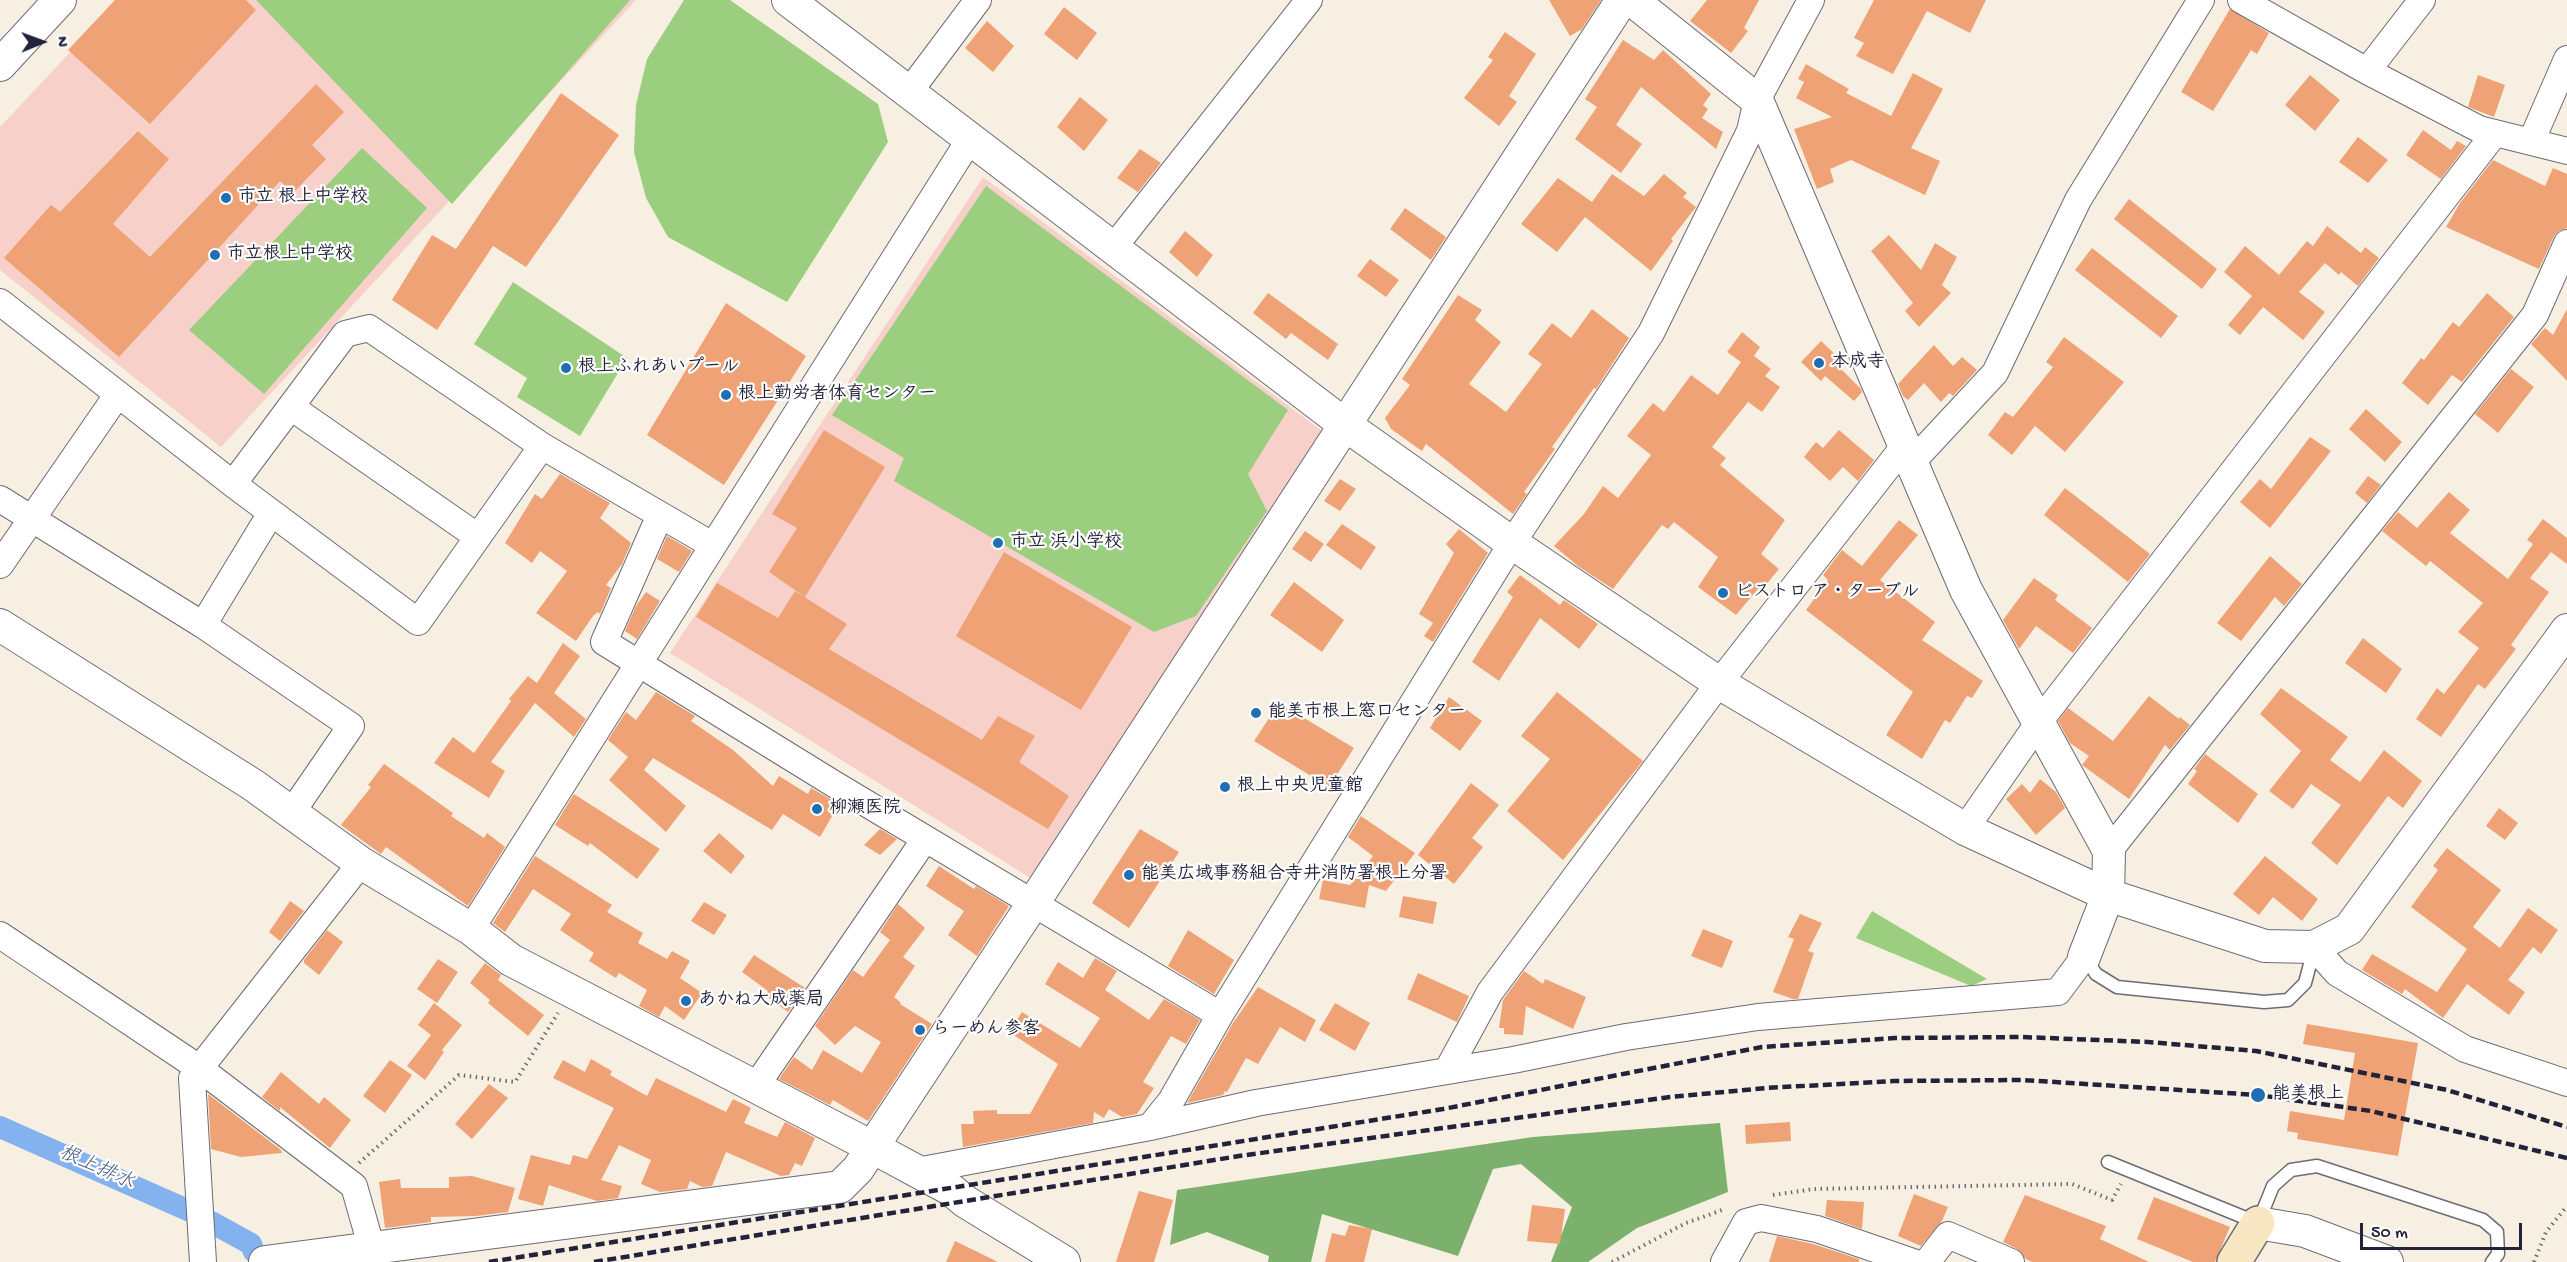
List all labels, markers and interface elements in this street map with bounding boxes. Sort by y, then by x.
north arrow [12,12,72,72]
text: N [51,36,70,47]
place label: 市立 根上中学校 [238,187,368,209]
marker: 市立 根上中学校 [219,191,233,205]
place label: 市立根上中学校 [227,244,353,266]
marker: 市立根上中学校 [208,248,222,262]
place label: 本成寺 [1831,352,1885,374]
marker: 本成寺 [1812,356,1826,370]
place label: 根上ふれあいプール [578,357,739,379]
marker: 根上ふれあいプール [559,361,573,375]
place label: 根上勤労者体育センター [738,384,936,406]
marker: 根上勤労者体育センター [719,388,733,402]
place label: 市立 浜小学校 [1010,532,1122,554]
marker: 市立 浜小学校 [991,536,1005,550]
place label: ビストロ ア・ターブル [1735,582,1919,604]
marker: ビストロ ア・ターブル [1716,586,1730,600]
place label: 能美市根上窓口センター [1268,702,1466,724]
marker: 能美市根上窓口センター [1249,706,1263,720]
place label: 根上中央児童館 [1237,776,1363,798]
marker: 根上中央児童館 [1218,780,1232,794]
place label: 柳瀬医院 [829,798,901,820]
marker: 柳瀬医院 [810,802,824,816]
place label: 能美広域事務組合寺井消防署根上分署 [1141,864,1447,886]
marker: 能美広域事務組合寺井消防署根上分署 [1122,868,1136,882]
place label: あかね大成薬局 [698,990,824,1012]
marker: あかね大成薬局 [679,994,693,1008]
place label: らーめん参客 [932,1019,1040,1041]
marker: らーめん参客 [913,1023,927,1037]
place label: 能美根上 [2272,1084,2344,1106]
marker: 能美根上 [2249,1086,2267,1104]
water label: 根上排水 [55,1142,137,1196]
scale bar [2363,1211,2525,1249]
text: 50 m [2371,1223,2408,1244]

